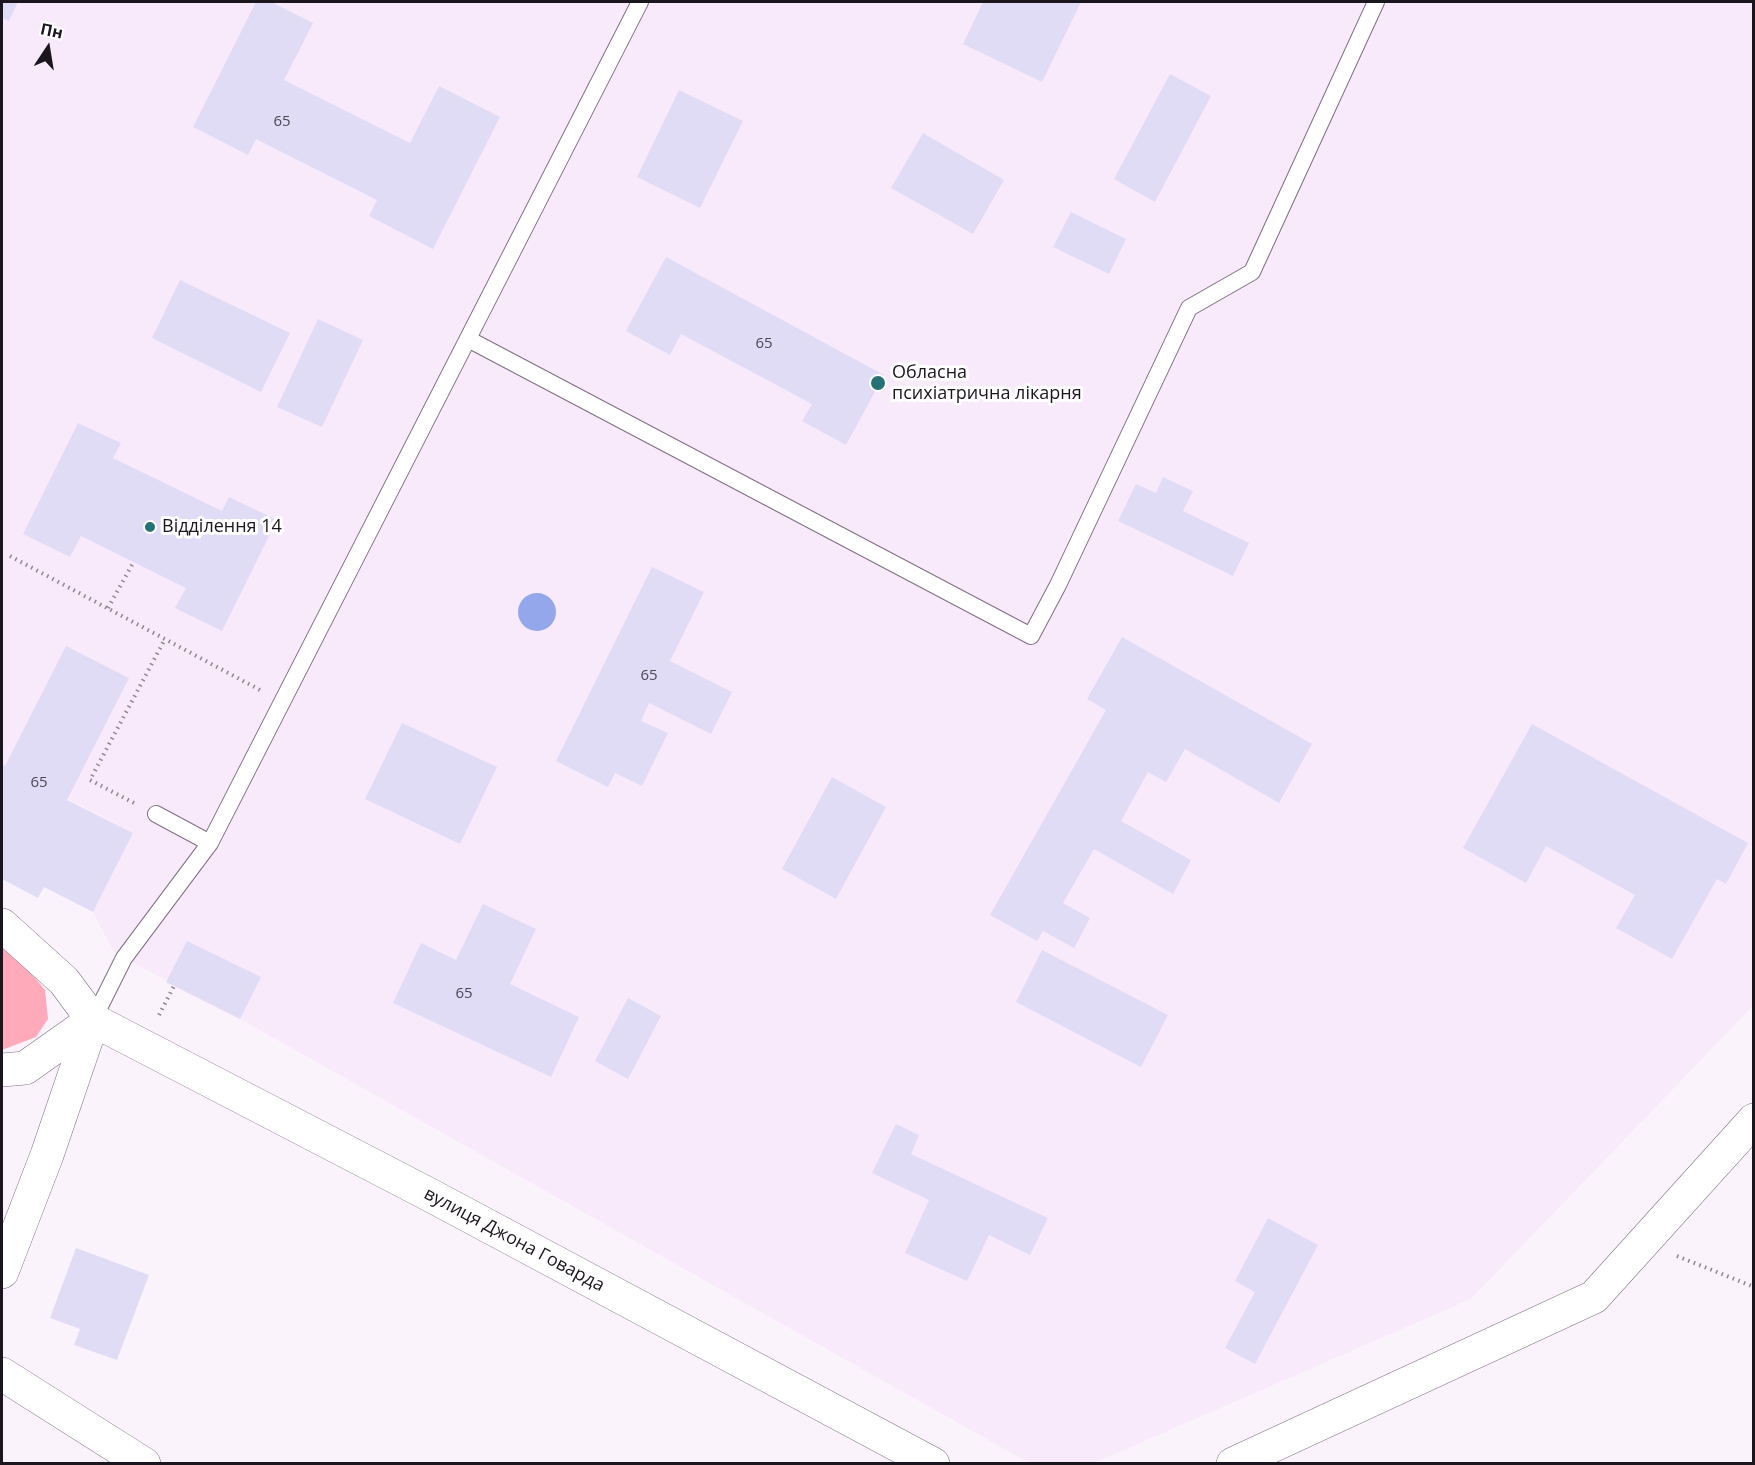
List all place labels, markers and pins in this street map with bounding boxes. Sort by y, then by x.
place label: Обласна психіатрична лікарня [892,362,1082,404]
marker: Обласна психіатрична лікарня [869,374,887,392]
place label: Відділення 14 [162,516,282,538]
marker: Відділення 14 [143,520,157,534]

